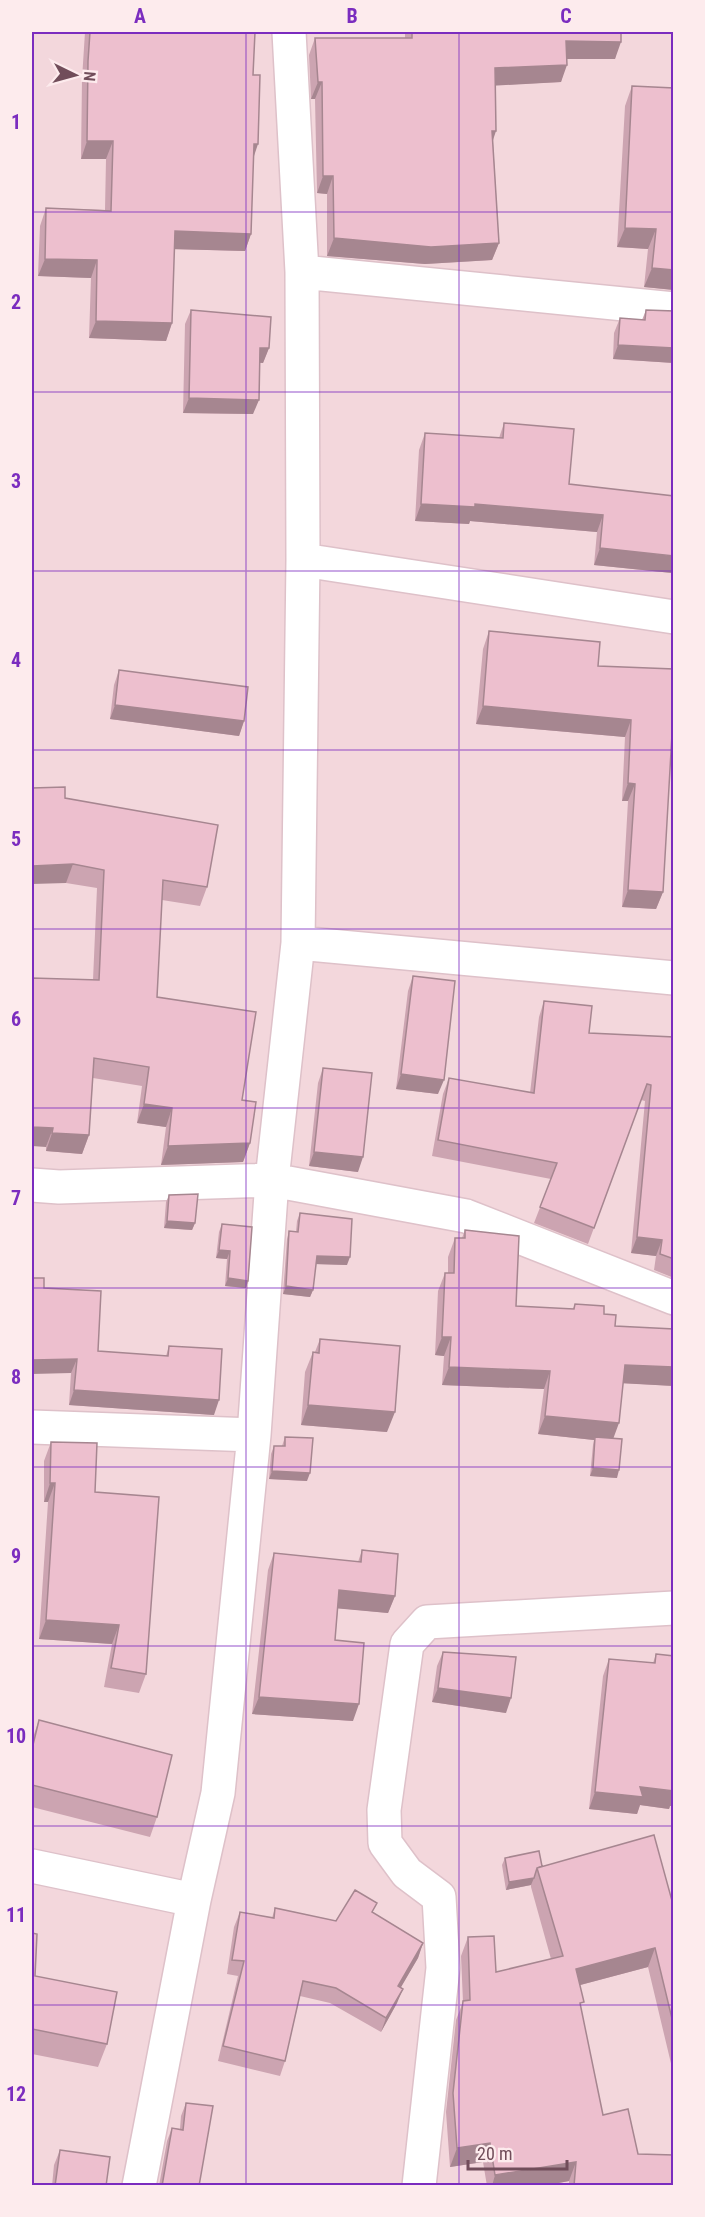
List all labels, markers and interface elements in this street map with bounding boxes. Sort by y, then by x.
text: A [134,4,146,28]
text: B [346,4,358,28]
text: C [560,4,572,28]
north arrow [45,45,105,105]
text: N [80,71,99,82]
text: 1 [11,110,21,134]
text: 2 [11,290,21,314]
text: 3 [11,469,21,493]
text: 4 [11,648,21,672]
text: 5 [11,827,21,851]
text: 6 [11,1007,21,1031]
text: 7 [11,1186,21,1210]
text: 8 [11,1365,21,1389]
text: 9 [11,1544,21,1568]
text: 10 [6,1724,26,1748]
text: 11 [6,1903,26,1927]
text: 12 [6,2082,26,2106]
scale bar [468,2133,567,2171]
text: 20 m [477,2143,512,2164]

